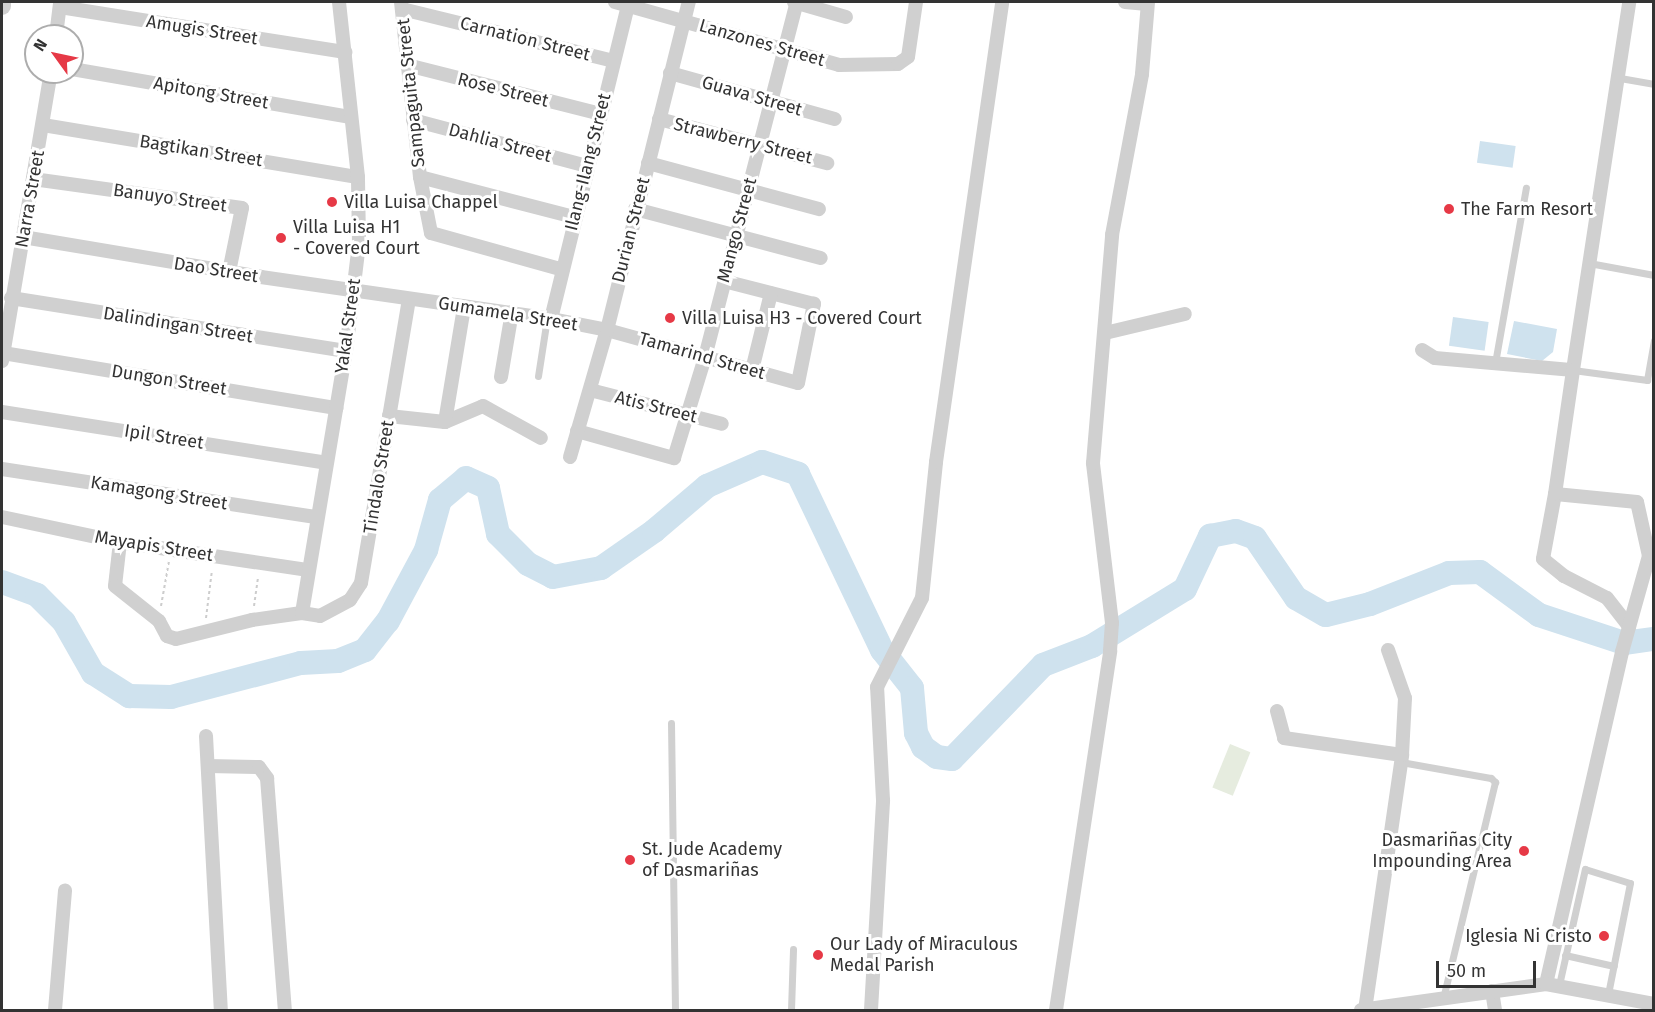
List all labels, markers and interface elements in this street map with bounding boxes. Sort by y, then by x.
street label: Amugis Street [145,11,259,49]
street label: Carnation Street [458,12,592,66]
street label: Lanzones Street [697,15,827,71]
street label: Sampaguita Street [392,17,430,169]
north arrow [24,24,84,84]
text: N [29,35,51,55]
street label: Rose Street [455,68,551,112]
street label: Guava Street [699,71,805,121]
street label: Apitong Street [152,72,270,114]
street label: Ilang-Ilang Street [560,91,616,233]
street label: Strawberry Street [671,113,815,169]
street label: Dahlia Street [446,119,554,167]
street label: Bagtikan Street [138,131,264,171]
street label: Narra Street [11,149,49,249]
street label: Durian Street [607,175,655,285]
street label: Mango Street [713,175,761,285]
street label: Banuyo Street [112,179,228,217]
place label: Villa Luisa Chappel [344,191,498,213]
marker: Villa Luisa Chappel [325,195,339,209]
place label: The Farm Resort [1461,198,1593,220]
marker: The Farm Resort [1442,202,1456,216]
place label: Villa Luisa H1 - Covered Court [293,217,420,260]
marker: Villa Luisa H1 - Covered Court [274,231,288,245]
street label: Dao Street [172,253,260,287]
street label: Yakal Street [331,277,365,375]
street label: Gumamela Street [437,292,579,336]
street label: Dalindingan Street [102,303,254,347]
place label: Villa Luisa H3 - Covered Court [682,307,922,329]
marker: Villa Luisa H3 - Covered Court [663,311,677,325]
street label: Tamarind Street [636,328,768,384]
street label: Dungon Street [110,360,228,400]
street label: Atis Street [613,386,699,428]
street label: Tindalo Street [359,419,399,535]
street label: Ipil Street [123,420,205,454]
street label: Kamagong Street [89,472,229,514]
street label: Mayapis Street [93,526,215,566]
place label: Dasmariñas City Impounding Area [1372,830,1512,872]
place label: St. Jude Academy of Dasmariñas [642,839,782,882]
marker: Dasmariñas City Impounding Area [1517,844,1531,858]
marker: St. Jude Academy of Dasmariñas [623,853,637,867]
place label: Iglesia Ni Cristo [1465,925,1592,947]
marker: Iglesia Ni Cristo [1597,929,1611,943]
place label: Our Lady of Miraculous Medal Parish [830,934,1018,976]
marker: Our Lady of Miraculous Medal Parish [811,948,825,962]
scale bar [1439,949,1540,987]
text: 50 m [1447,960,1486,982]

